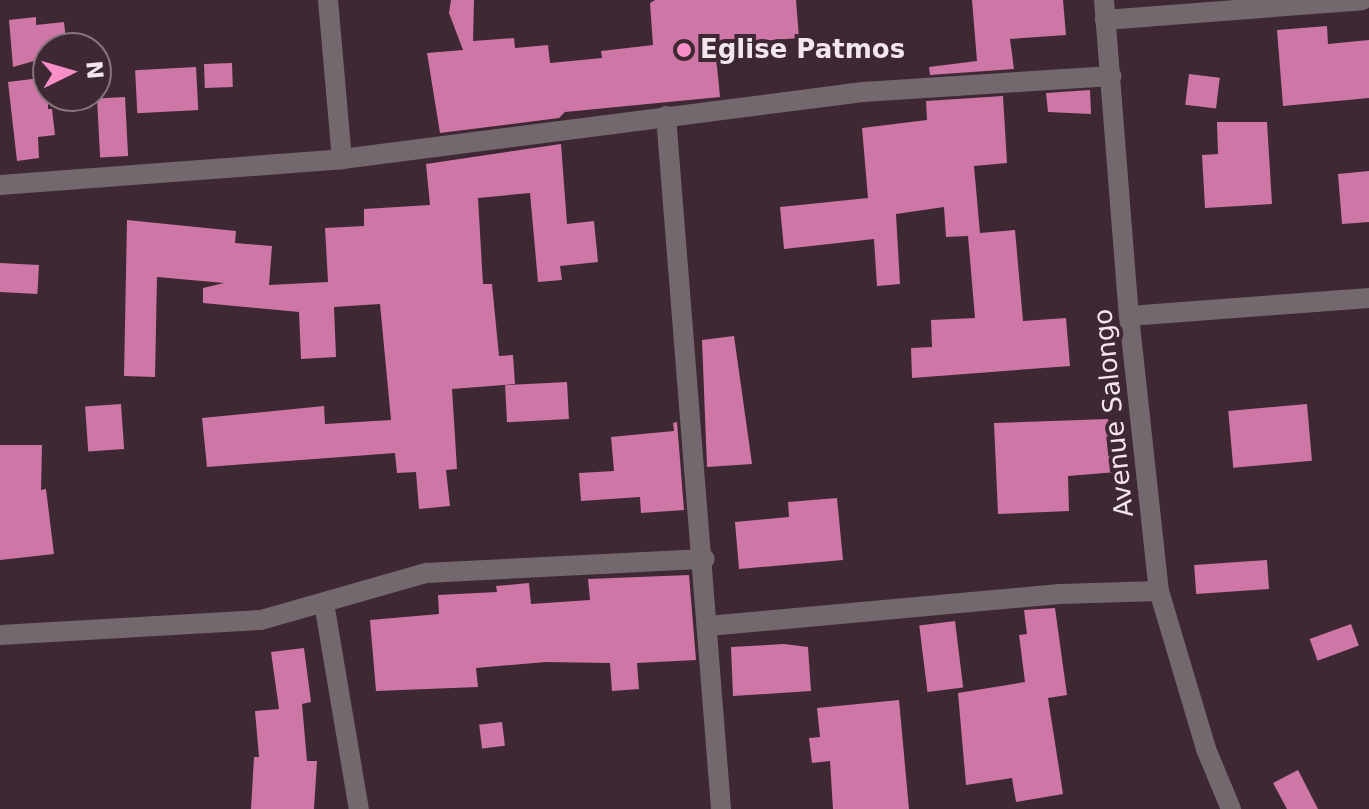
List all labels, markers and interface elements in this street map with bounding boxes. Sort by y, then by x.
north arrow [32,32,112,112]
place label: Eglise Patmos [700,34,905,66]
marker: Eglise Patmos [675,41,693,59]
text: N [81,60,108,80]
street label: Avenue Salongo [1088,307,1140,519]

